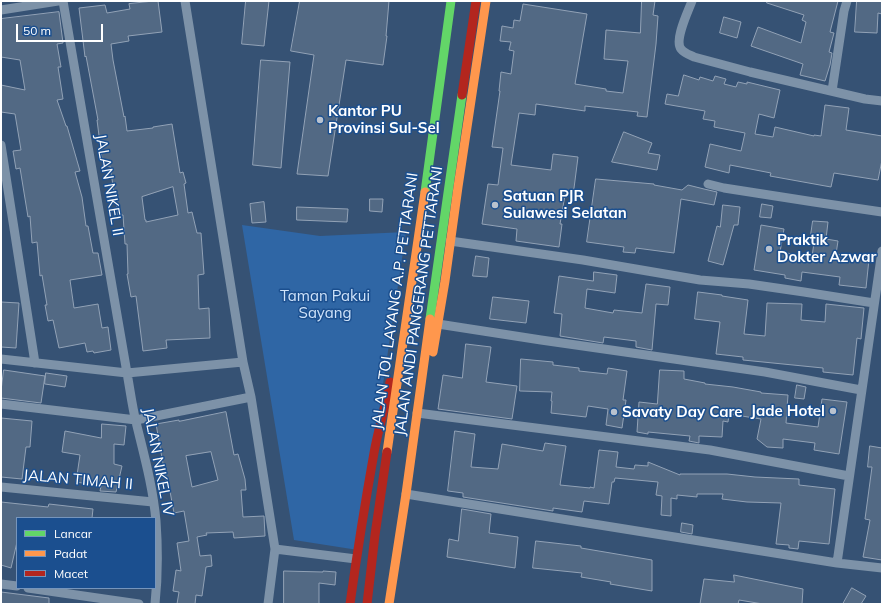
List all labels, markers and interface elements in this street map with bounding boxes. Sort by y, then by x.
scale bar [18,16,105,42]
text: 50 m [23,23,51,38]
place label: Kantor PU Provinsi Sul-Sel [328,102,440,137]
marker: Kantor PU Provinsi Sul-Sel [315,115,325,125]
street label: JALAN NIKEL II [91,133,127,237]
street label: JALAN ANDI PANGERANG PETTARANI [391,165,447,437]
street label: JALAN TOL LAYANG A.P. PETTARANI [368,171,422,431]
place label: Satuan PJR Sulawesi Selatan [503,187,627,222]
marker: Satuan PJR Sulawesi Selatan [490,200,500,210]
place label: Praktik Dokter Azwar [777,231,876,266]
marker: Praktik Dokter Azwar [764,244,774,254]
park label: Taman Pakui Sayang [280,287,370,322]
place label: Jade Hotel [750,402,825,420]
place label: Savaty Day Care [622,403,742,421]
street label: JALAN NIKEL IV [139,406,177,518]
marker: Jade Hotel [828,406,838,416]
marker: Savaty Day Care [609,407,619,417]
street label: JALAN TIMAH II [22,466,134,494]
legend [16,517,156,589]
text: Lancar [54,526,92,541]
text: Padat [54,546,87,561]
text: Macet [54,566,88,581]

